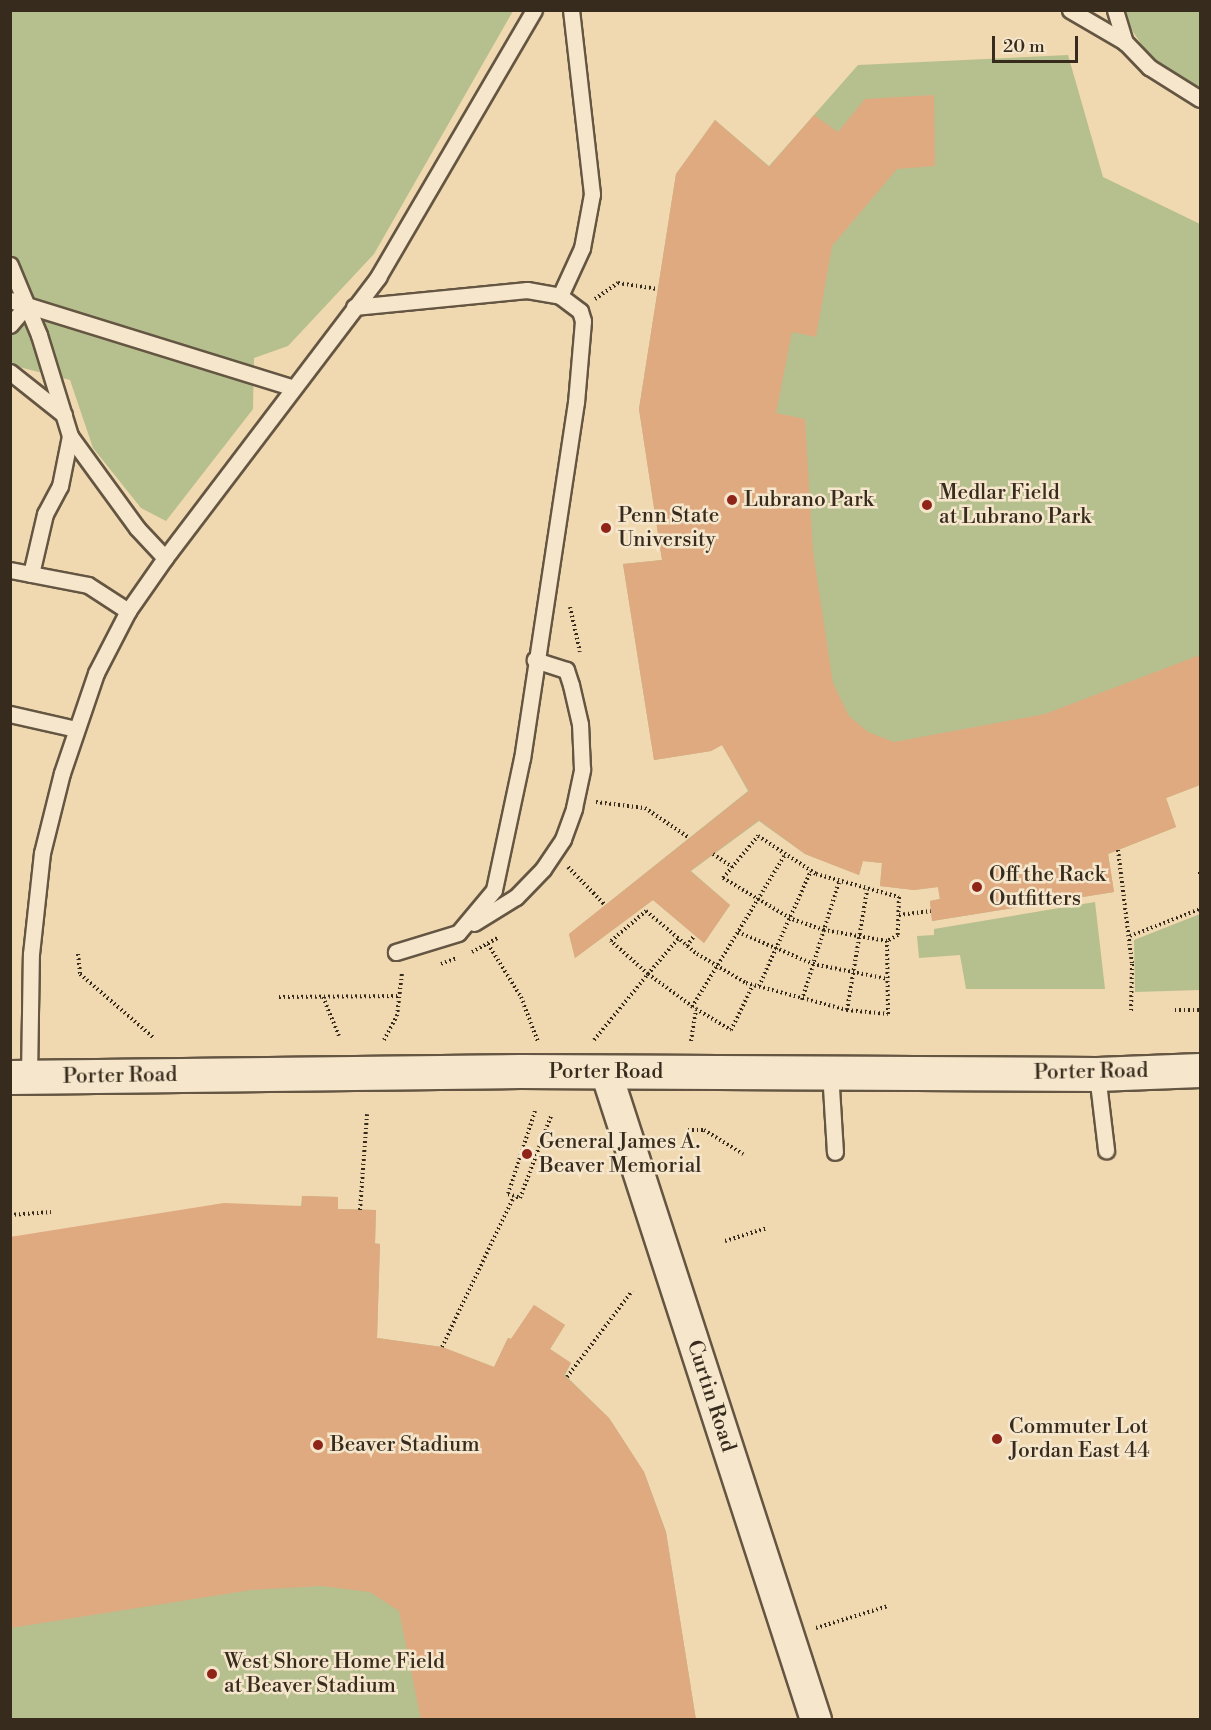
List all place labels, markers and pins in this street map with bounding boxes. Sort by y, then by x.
place label: Medlar Field at Lubrano Park [939,480,1091,530]
place label: Lubrano Park [744,487,874,513]
marker: Lubrano Park [725,493,739,507]
marker: Medlar Field at Lubrano Park [920,498,934,512]
place label: Penn State University [618,503,719,553]
marker: Penn State University [599,521,613,535]
place label: Off the Rack Outfitters [989,862,1106,912]
marker: Off the Rack Outfitters [970,880,984,894]
place label: General James A. Beaver Memorial [539,1129,702,1179]
marker: General James A. Beaver Memorial [520,1147,534,1161]
place label: Commuter Lot Jordan East 44 [1009,1414,1150,1464]
place label: Beaver Stadium [330,1432,480,1458]
marker: Commuter Lot Jordan East 44 [990,1432,1004,1446]
marker: Beaver Stadium [311,1438,325,1452]
place label: West Shore Home Field at Beaver Stadium [224,1649,445,1699]
marker: West Shore Home Field at Beaver Stadium [205,1667,219,1681]

